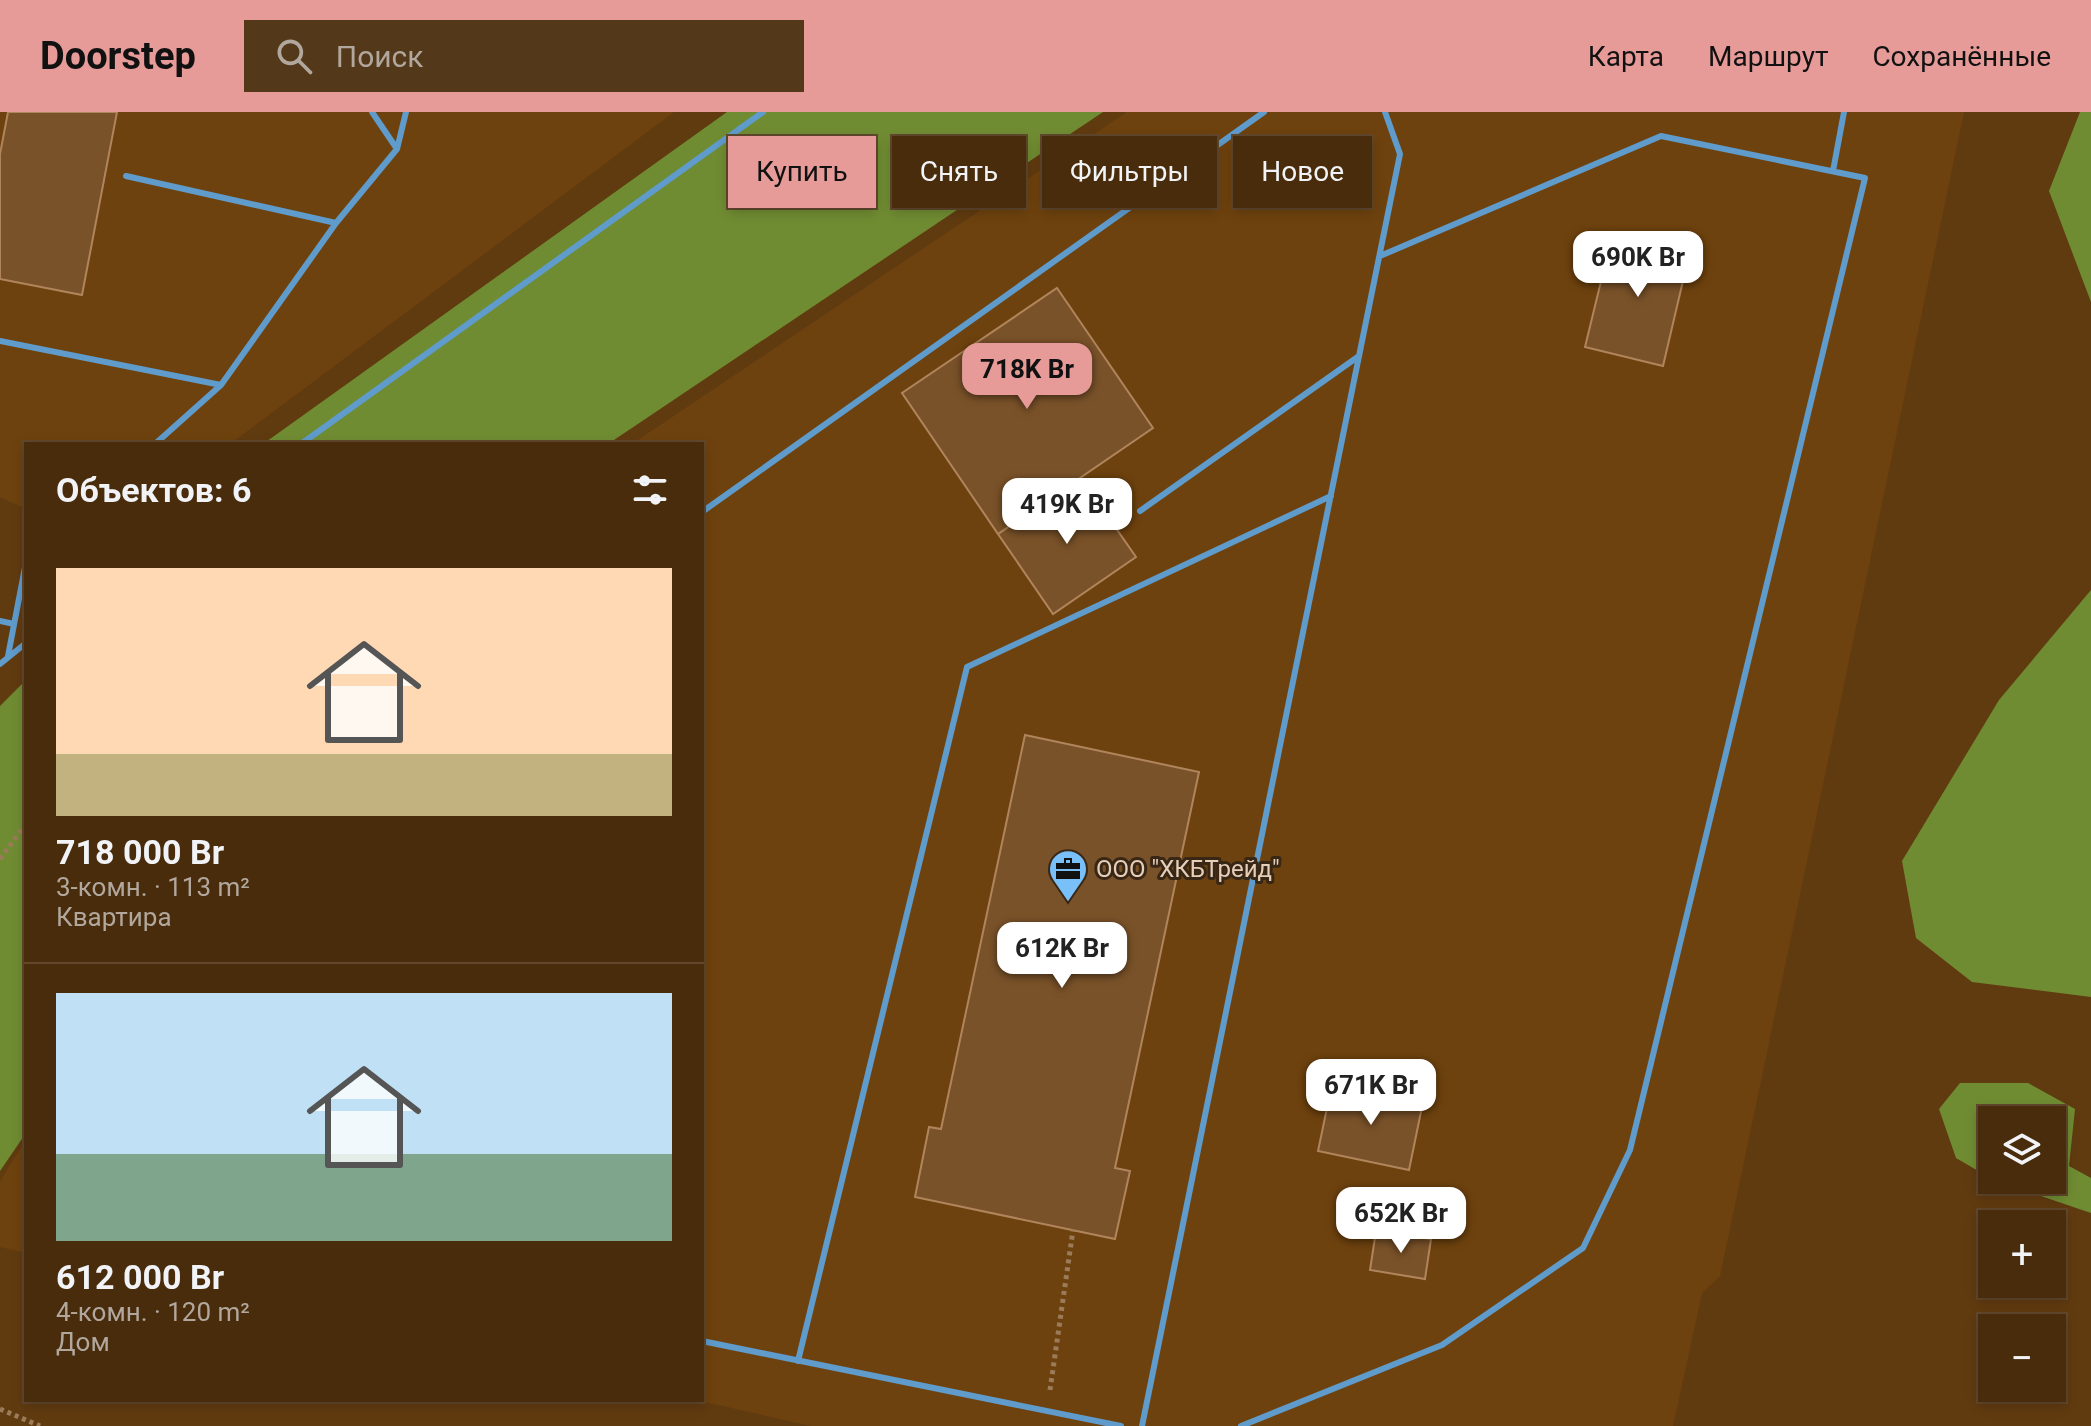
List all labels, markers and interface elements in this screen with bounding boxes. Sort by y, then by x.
search box [244,20,804,92]
text: Doorstep [40,34,196,78]
icon: search [272,34,316,78]
text: Поиск [336,39,424,74]
text: Карта [1588,40,1664,73]
text: Маршрут [1708,40,1828,73]
text: Сохранённые [1872,40,2051,73]
chip: Купить [728,136,876,208]
chip: Снять [892,136,1026,208]
chip: Фильтры [1042,136,1217,208]
chip: Новое [1233,136,1372,208]
pin: 690K Br [1564,231,1712,299]
text: 690K Br [1591,242,1685,272]
pin: 718K Br [953,343,1101,411]
text: 718K Br [980,354,1074,384]
icon: filters [628,468,672,512]
text: Объектов: 6 [56,470,251,510]
pin: 419K Br [993,478,1141,546]
text: 419K Br [1020,489,1114,519]
icon: home [292,620,436,764]
text: 718 000 Br [56,832,224,872]
office icon: ООО "ХКБТрейд" [1047,848,1089,903]
place label: ООО "ХКБТрейд" [1096,855,1280,883]
text: 3-комн. · 113 m² [56,872,250,902]
text: Квартира [56,902,172,932]
pin: 612K Br [988,922,1136,990]
text: 612K Br [1015,933,1109,963]
icon: home [292,1045,436,1189]
pin: 671K Br [1297,1059,1445,1127]
text: 671K Br [1324,1070,1418,1100]
map controls [1978,1106,2066,1402]
button: layers [1978,1106,2066,1194]
pin: 652K Br [1327,1187,1475,1255]
text: 652K Br [1354,1198,1448,1228]
button: + [1978,1210,2066,1298]
text: 612 000 Br [56,1257,224,1297]
text: 4-комн. · 120 m² [56,1297,250,1327]
button: − [1978,1314,2066,1402]
text: Дом [56,1327,110,1357]

